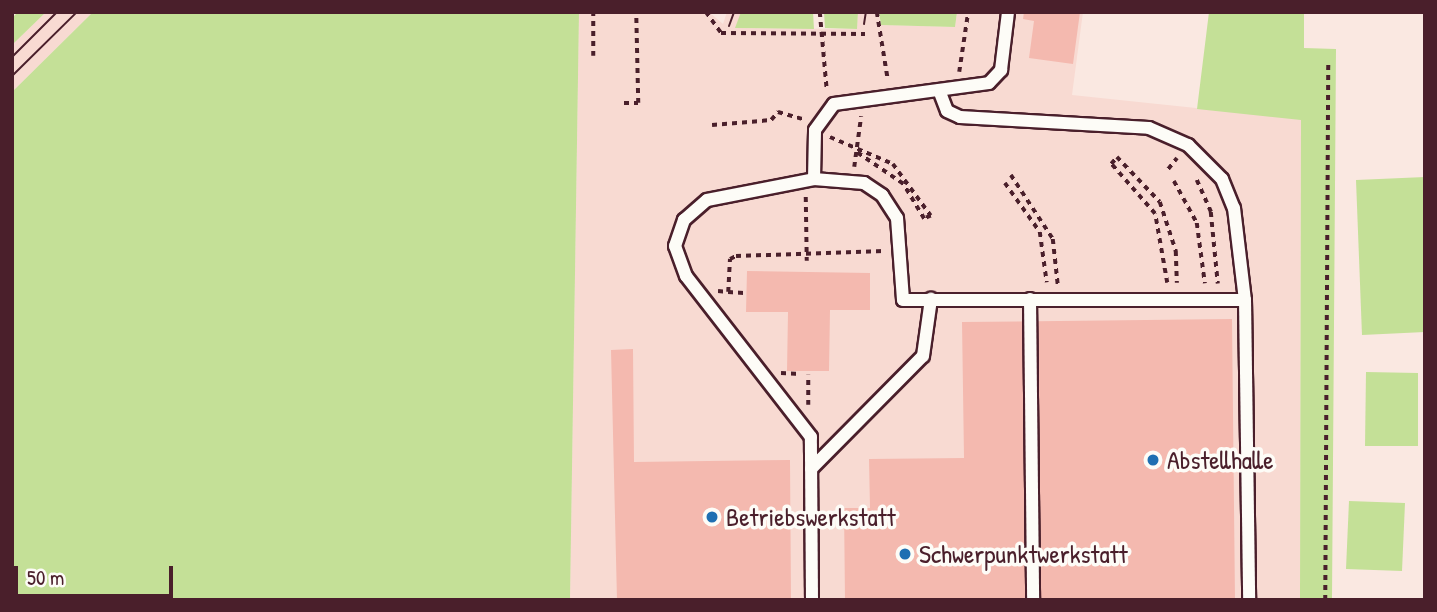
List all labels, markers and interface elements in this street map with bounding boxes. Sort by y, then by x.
place label: Abstellhalle [1167,444,1274,476]
marker: Abstellhalle [1145,452,1161,468]
place label: Betriebswerkstatt [726,501,896,533]
marker: Betriebswerkstatt [704,509,720,525]
place label: Schwerpunktwerkstatt [919,538,1128,570]
marker: Schwerpunktwerkstatt [897,546,913,562]
scale bar [18,552,177,596]
text: 50 m [27,563,64,592]

